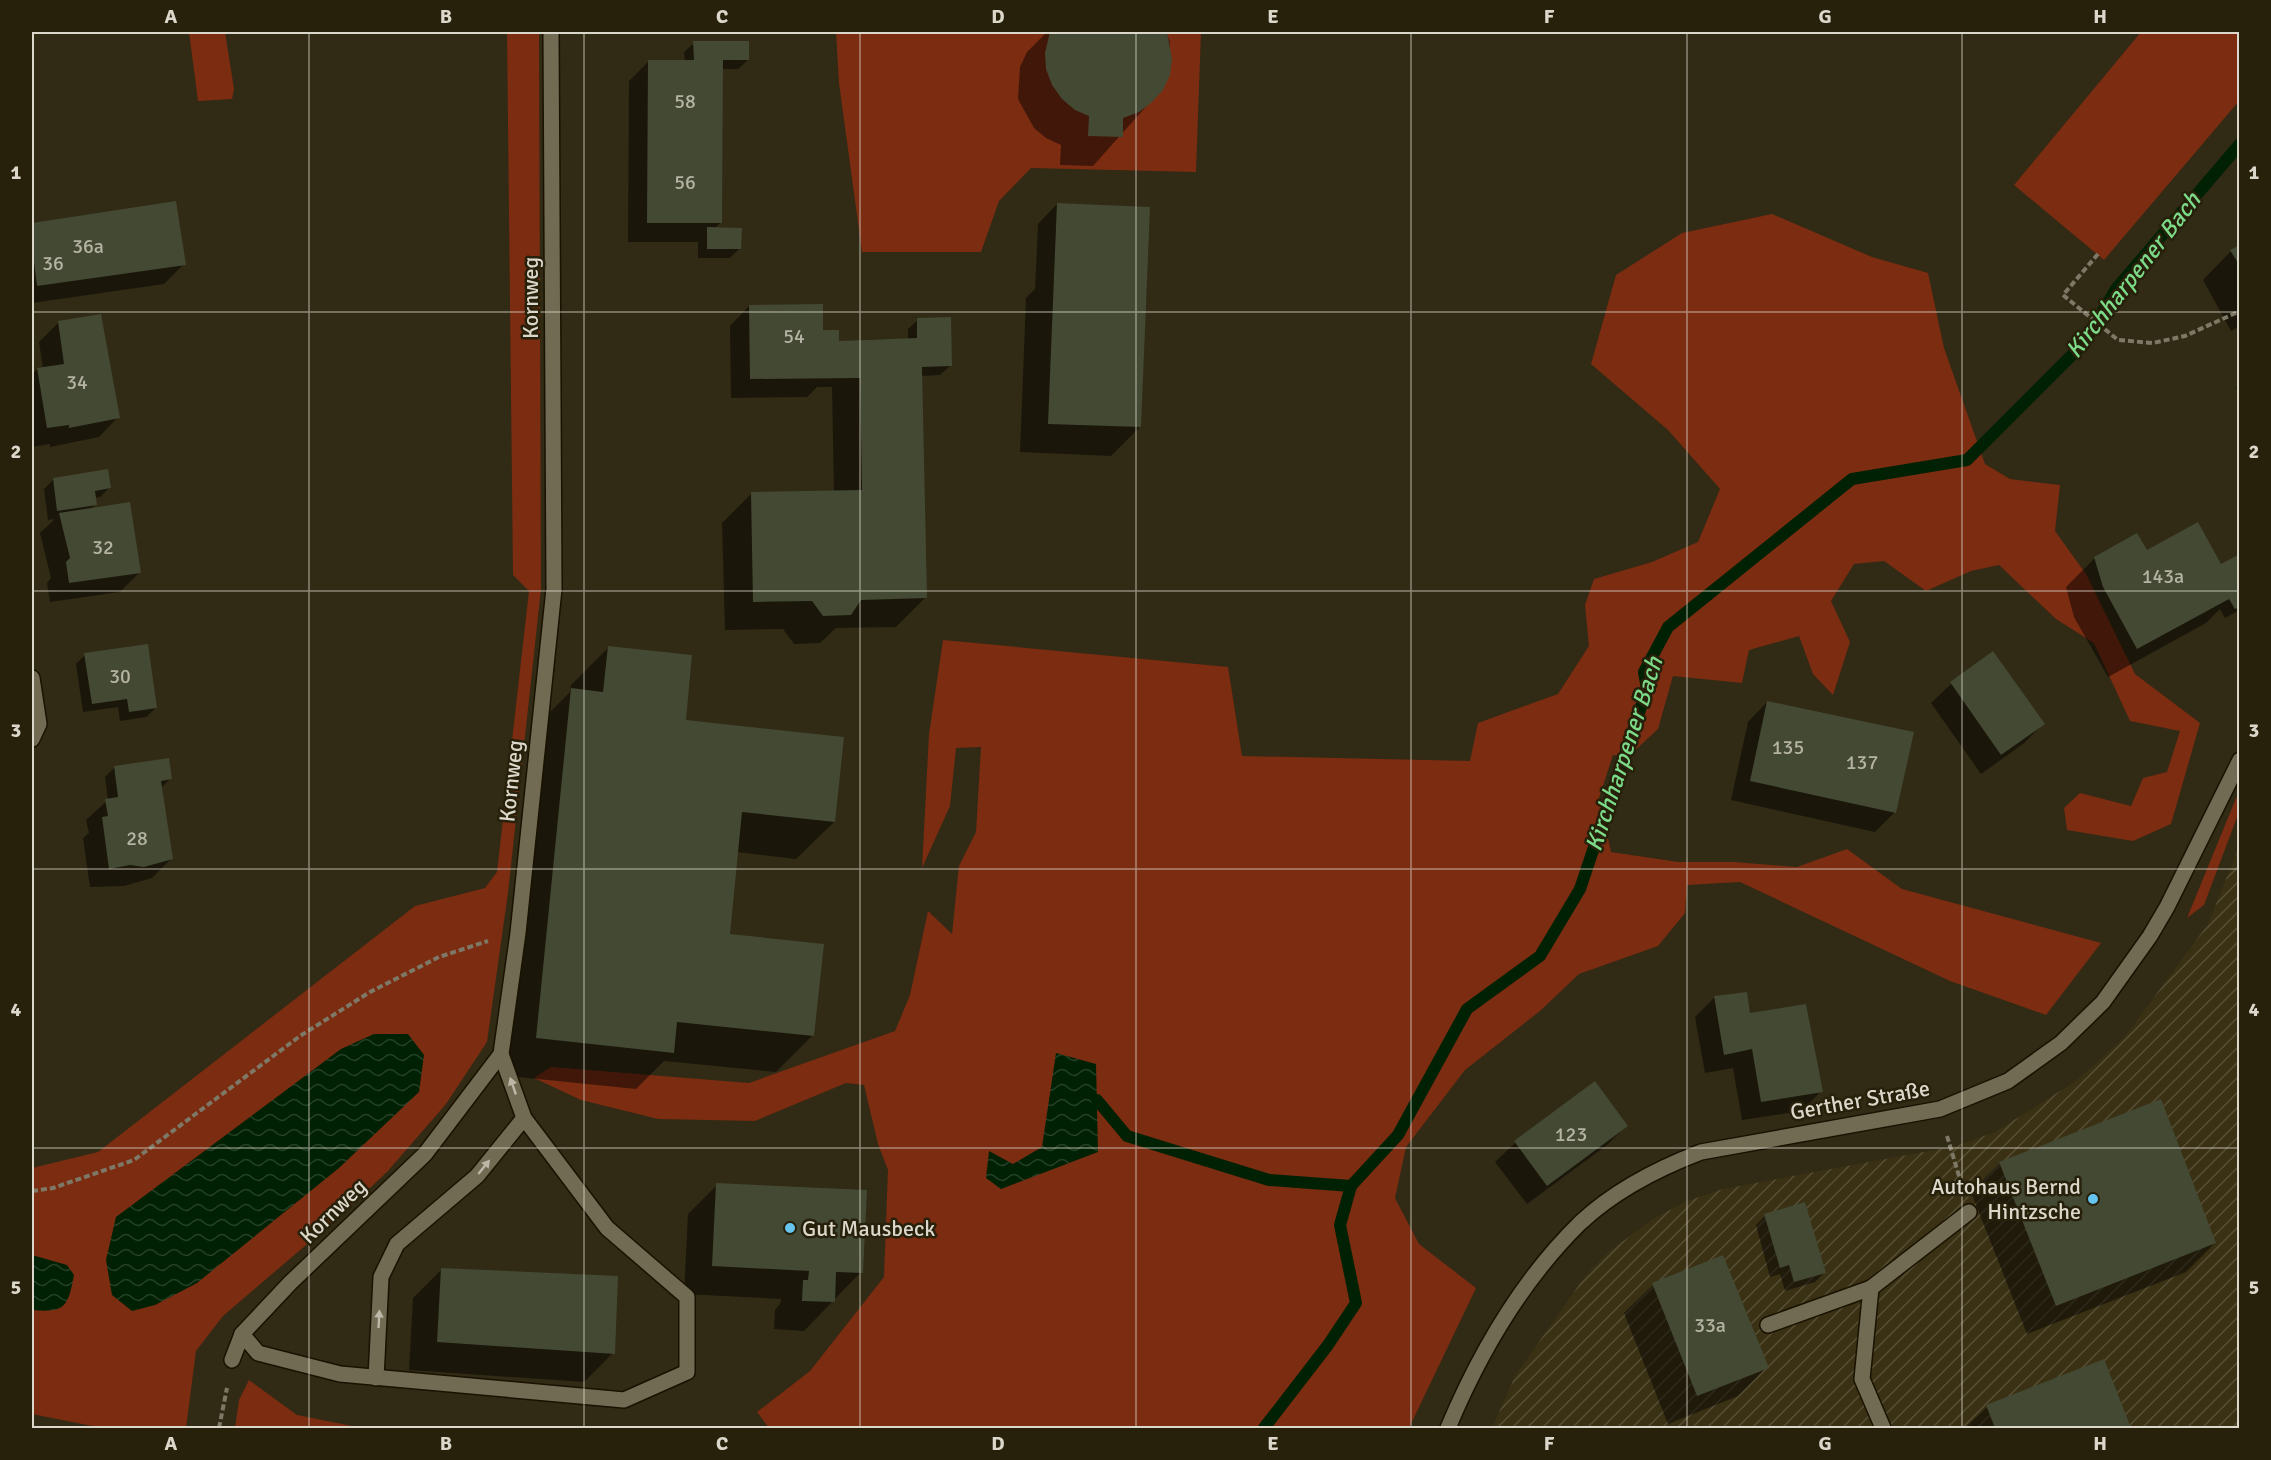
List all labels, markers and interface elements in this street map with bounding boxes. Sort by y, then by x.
text: A [165,4,178,29]
text: B [440,4,452,29]
text: C [716,4,728,29]
text: D [991,4,1005,29]
text: E [1267,4,1279,29]
text: F [1544,4,1555,29]
text: G [1818,4,1832,29]
text: H [2093,4,2107,29]
house number: 58 [674,89,696,114]
text: 1 [11,160,22,185]
text: 1 [2249,160,2260,185]
house number: 56 [674,170,696,195]
water label: Kirchharpener Bach [2059,185,2208,364]
house number: 36a [72,234,104,259]
house number: 36 [42,251,64,276]
street label: Kornweg [517,257,544,339]
house number: 54 [783,324,805,349]
house number: 34 [66,370,88,395]
text: 2 [11,439,21,464]
text: 2 [2249,439,2259,464]
house number: 32 [92,535,114,560]
house number: 143a [2142,564,2184,589]
water label: Kirchharpener Bach [1578,652,1670,855]
house number: 30 [109,664,131,689]
text: 3 [11,718,21,743]
text: 3 [2249,718,2259,743]
house number: 135 [1772,735,1804,760]
street label: Kornweg [493,739,529,823]
house number: 137 [1846,750,1878,775]
house number: 28 [126,826,148,851]
text: 4 [11,997,22,1022]
text: 4 [2249,997,2260,1022]
street label: Gerther Straße [1788,1074,1932,1126]
one-way arrow [507,1077,517,1095]
house number: 123 [1555,1122,1587,1147]
one-way arrow [478,1160,490,1175]
street label: Kornweg [294,1173,372,1249]
place label: Autohaus Bernd Hintzsche [1931,1173,2081,1225]
marker: Autohaus Bernd Hintzsche [2086,1192,2100,1206]
place label: Gut Mausbeck [802,1215,935,1242]
marker: Gut Mausbeck [783,1221,797,1235]
text: 5 [11,1275,21,1300]
text: 5 [2249,1275,2259,1300]
one-way arrow [374,1310,384,1329]
house number: 33a [1694,1313,1726,1338]
text: A [165,1431,178,1456]
text: B [440,1431,452,1456]
text: C [716,1431,728,1456]
text: D [991,1431,1005,1456]
text: E [1267,1431,1279,1456]
text: F [1544,1431,1555,1456]
text: G [1818,1431,1832,1456]
text: H [2093,1431,2107,1456]

